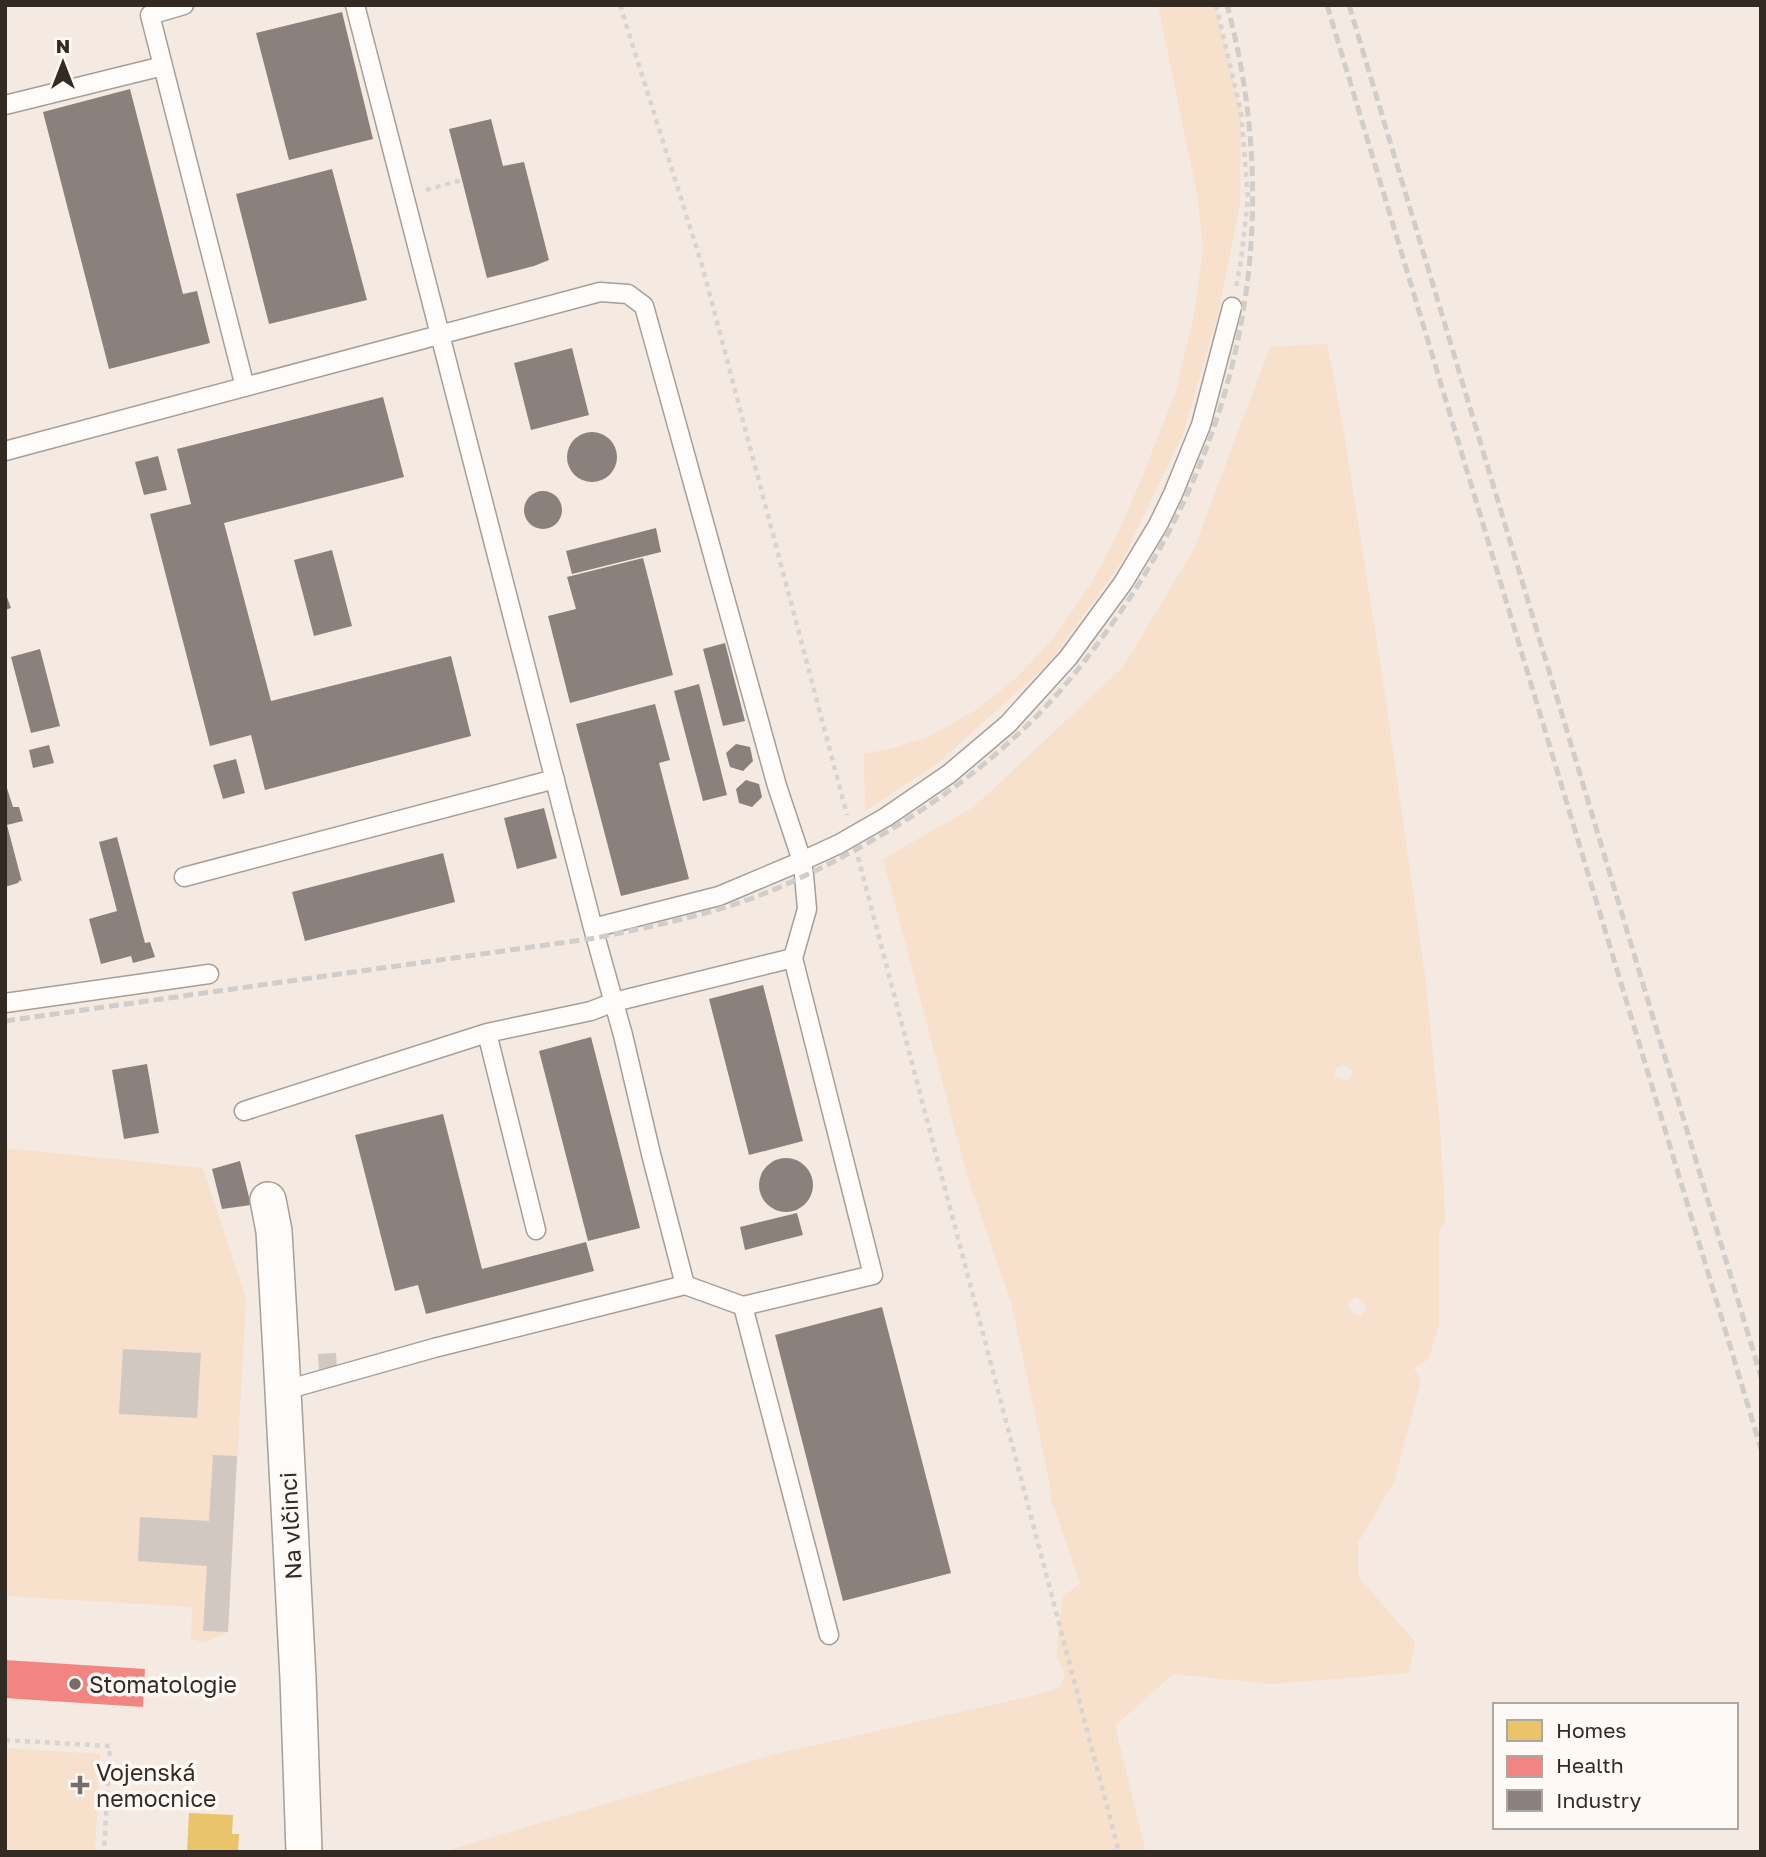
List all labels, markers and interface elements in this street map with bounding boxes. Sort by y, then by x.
north arrow [28,28,98,98]
text: N [56,34,70,57]
street label: Na vlčinci [273,1471,307,1581]
place label: Stomatologie [89,1670,237,1698]
marker: Stomatologie [67,1676,83,1692]
legend [1493,1703,1738,1829]
text: Homes [1556,1717,1626,1743]
text: Health [1556,1752,1624,1778]
place label: Vojenská nemocnice [96,1758,216,1812]
marker: Vojenská nemocnice [70,1775,90,1795]
text: Industry [1556,1787,1641,1813]

